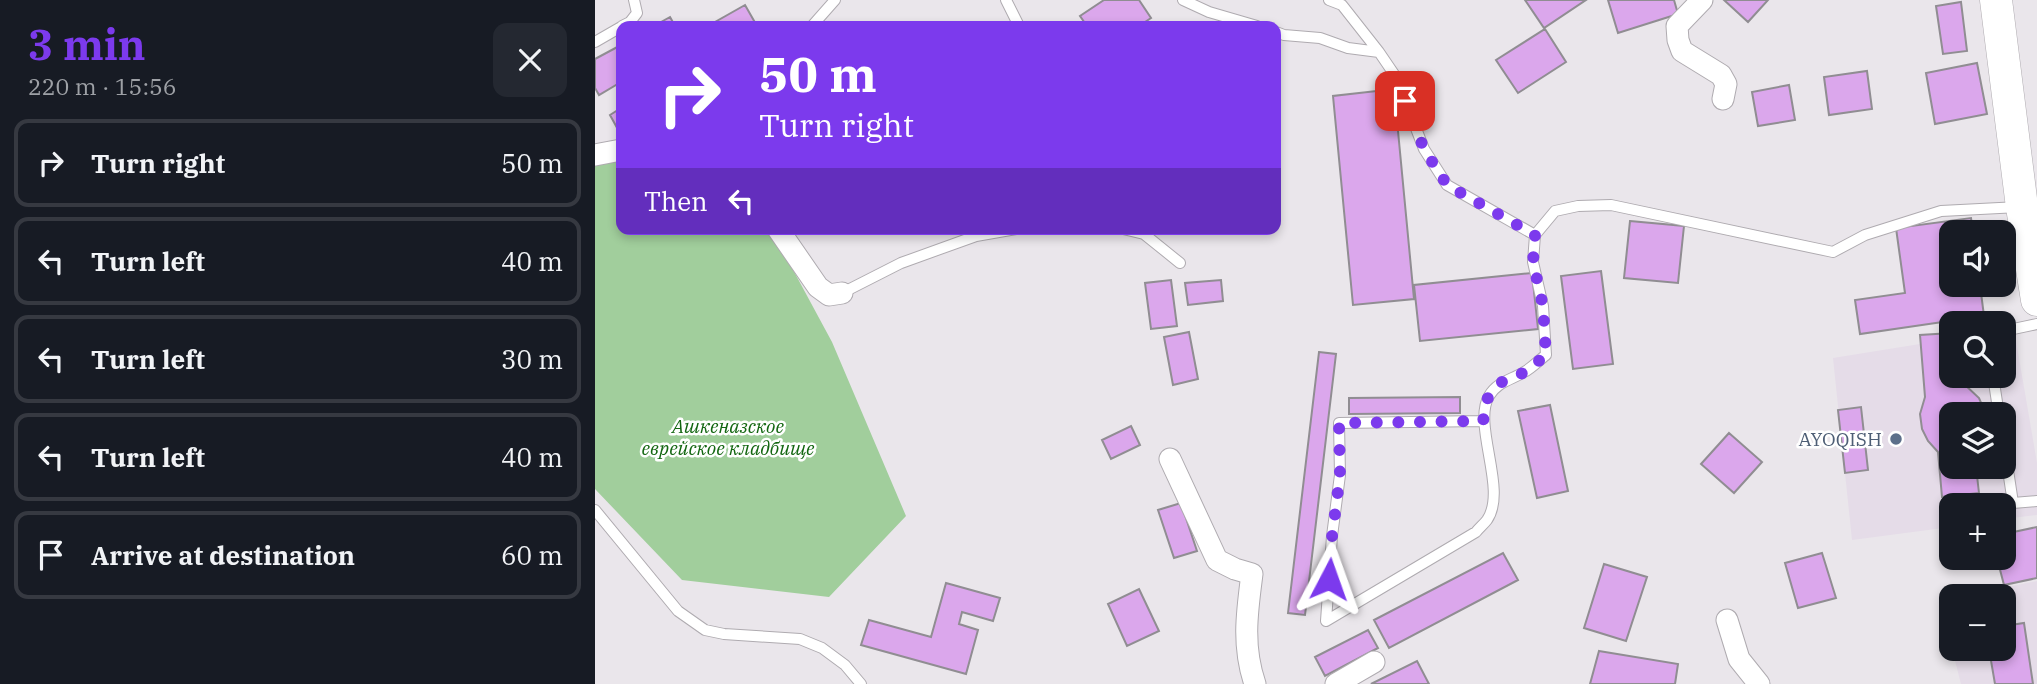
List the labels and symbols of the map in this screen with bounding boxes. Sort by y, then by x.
pin [1375,71,1435,131]
park label: Ашкеназское еврейское кладбище [642,414,815,460]
place label: AYOQISH [1798,427,1882,451]
marker: AYOQISH [1888,431,1904,447]
position arrow [1292,542,1366,616]

